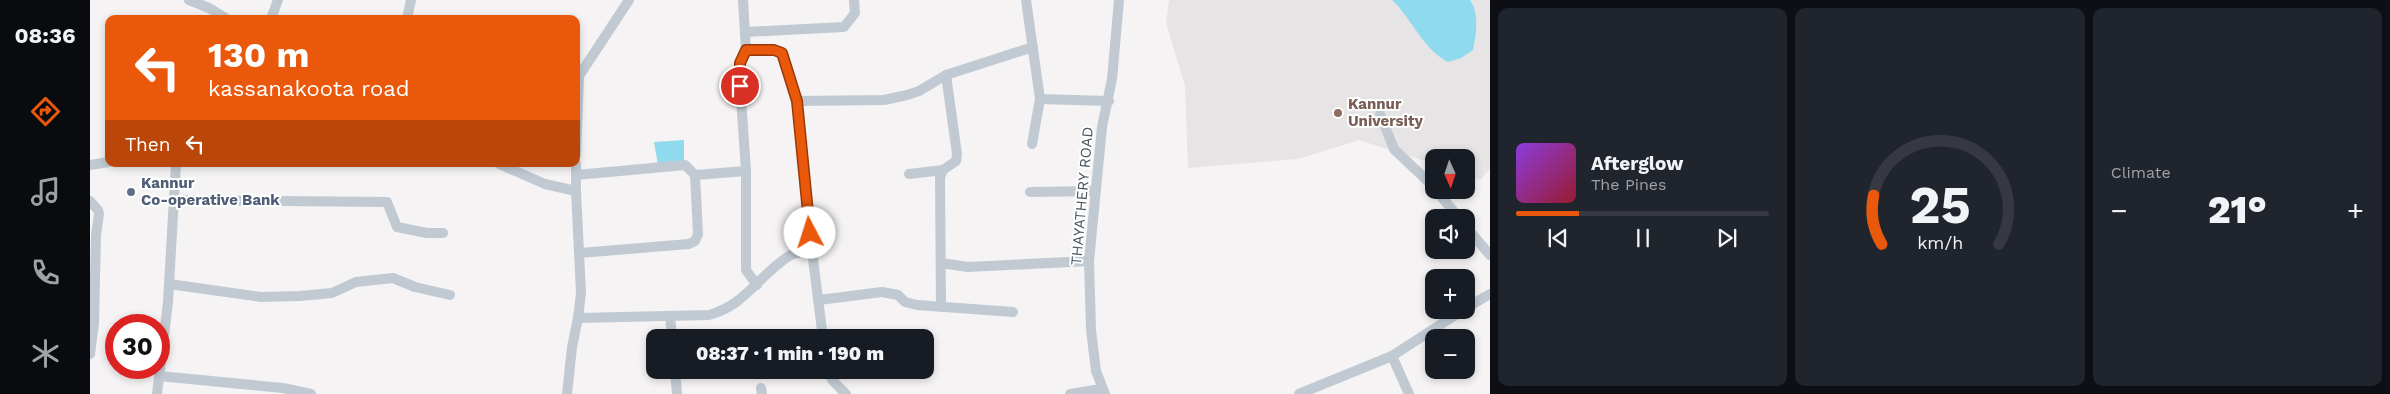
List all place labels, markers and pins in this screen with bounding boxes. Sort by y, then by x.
pin [719,65,761,107]
place label: Kannur University [1348,95,1423,130]
marker: Kannur University [1332,107,1344,119]
place label: Kannur Co-operative Bank [141,174,280,209]
marker: Kannur Co-operative Bank [125,186,137,198]

